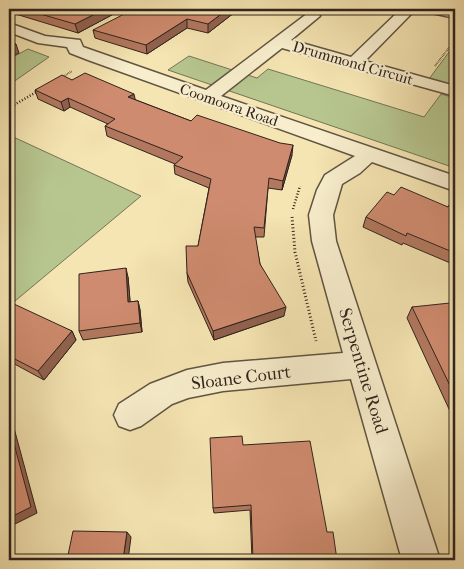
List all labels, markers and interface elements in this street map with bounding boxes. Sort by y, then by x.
street label: Drummond Circuit [291,37,416,89]
street label: Coomoora Road [178,80,281,130]
street label: Serpentine Road [334,306,392,437]
street label: Sloane Court [190,361,293,395]

